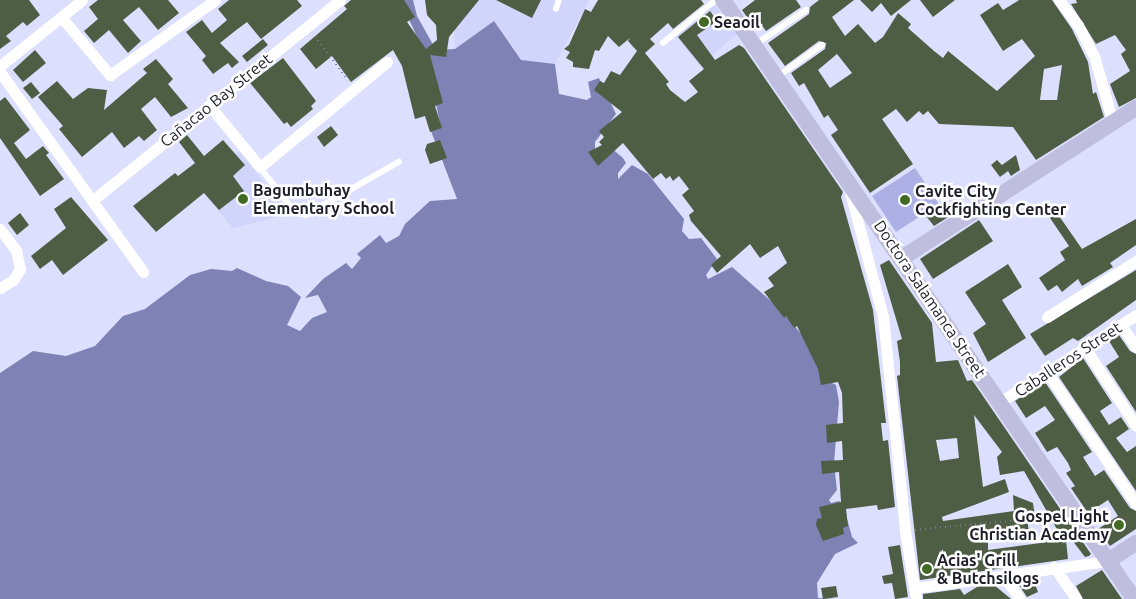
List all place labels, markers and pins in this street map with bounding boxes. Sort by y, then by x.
place label: Seaoil [714,12,760,32]
marker: Seaoil [698,16,710,28]
place label: Bagumbuhay Elementary School [253,180,394,218]
place label: Cavite City Cockfighting Center [915,181,1066,219]
marker: Bagumbuhay Elementary School [237,193,249,205]
marker: Cavite City Cockfighting Center [899,194,911,206]
place label: Gospel Light Christian Academy [969,506,1109,544]
marker: Gospel Light Christian Academy [1113,519,1125,531]
place label: Acias' Grill & Butchsilogs [937,550,1039,588]
marker: Acias' Grill & Butchsilogs [921,563,933,575]

